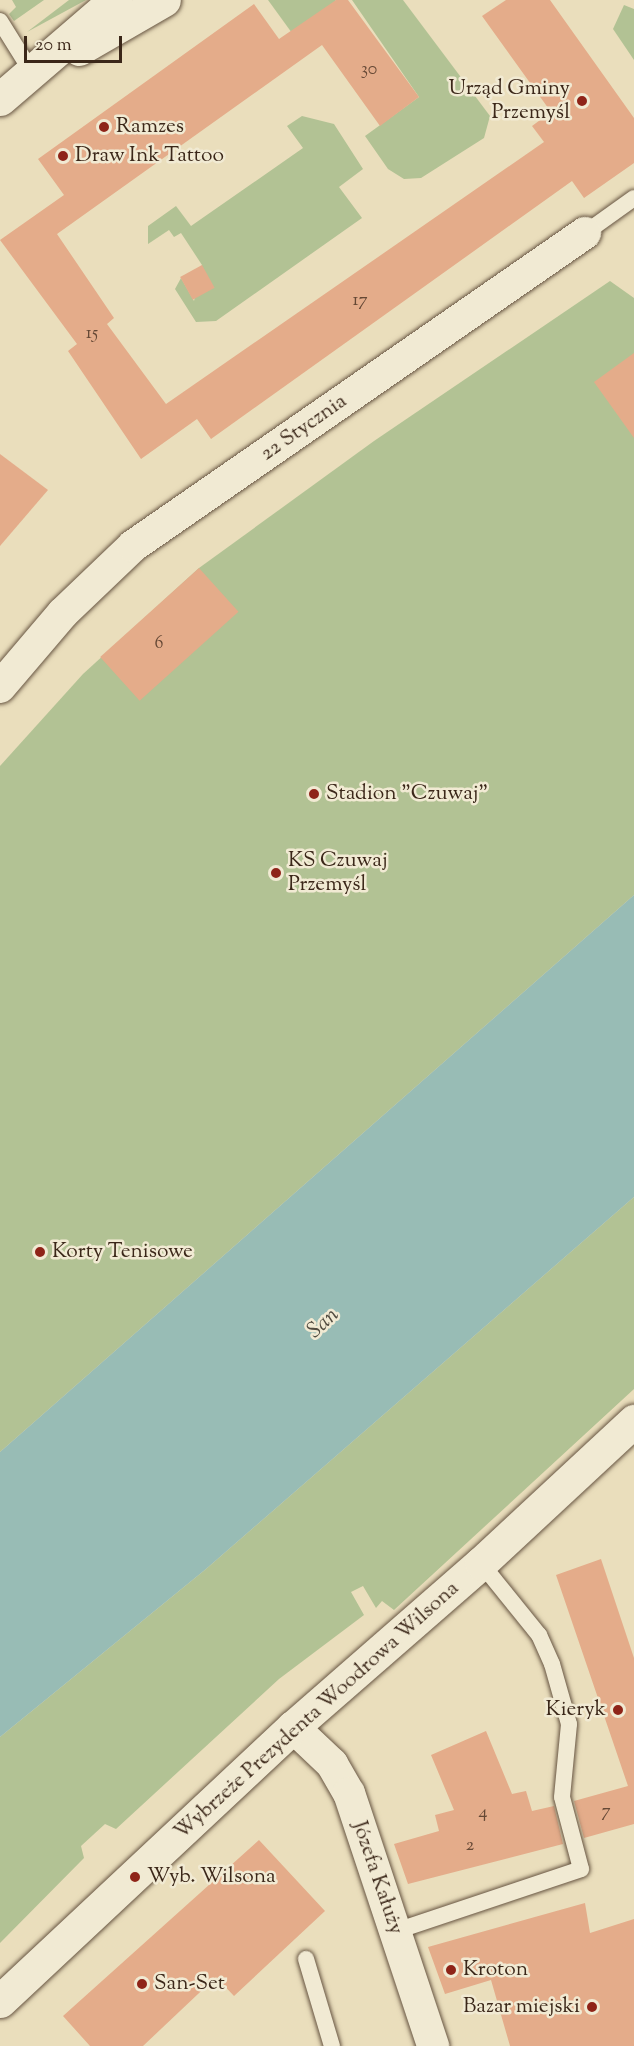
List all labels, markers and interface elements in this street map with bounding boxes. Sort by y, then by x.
scale bar [27,24,124,62]
text: 20 m [35,33,72,59]
house number: 30 [361,59,377,81]
place label: Urząd Gminy Przemyśl [449,76,570,126]
marker: Urząd Gminy Przemyśl [575,94,589,108]
place label: Ramzes [116,114,184,140]
marker: Ramzes [97,120,111,134]
place label: Draw Ink Tattoo [75,143,224,169]
marker: Draw Ink Tattoo [56,149,70,163]
house number: 17 [352,290,368,312]
house number: 15 [86,323,98,345]
street label: 22 Stycznia [256,389,352,467]
house number: 6 [155,633,163,655]
place label: Stadion "Czuwaj" [326,781,488,807]
marker: Stadion "Czuwaj" [307,787,321,801]
place label: KS Czuwaj Przemyśl [288,848,388,898]
marker: KS Czuwaj Przemyśl [269,866,283,880]
place label: Korty Tenisowe [52,1239,193,1265]
marker: Korty Tenisowe [33,1245,47,1259]
water label: San [303,1303,345,1345]
street label: Wybrzeże Prezydenta Woodrowa Wilsona [170,1576,464,1846]
place label: Kieryk [545,1697,606,1723]
marker: Kieryk [611,1703,625,1717]
house number: 7 [601,1801,611,1823]
house number: 4 [478,1802,488,1824]
street label: Józefa Kałuży [346,1818,408,1938]
house number: 2 [466,1835,474,1857]
place label: Wyb. Wilsona [147,1864,276,1890]
marker: Wyb. Wilsona [128,1870,142,1884]
place label: Kroton [463,1957,528,1983]
marker: Kroton [444,1963,458,1977]
place label: San-Set [154,1971,225,1997]
marker: San-Set [135,1977,149,1991]
place label: Bazar miejski [463,1994,580,2020]
marker: Bazar miejski [585,2000,599,2014]

